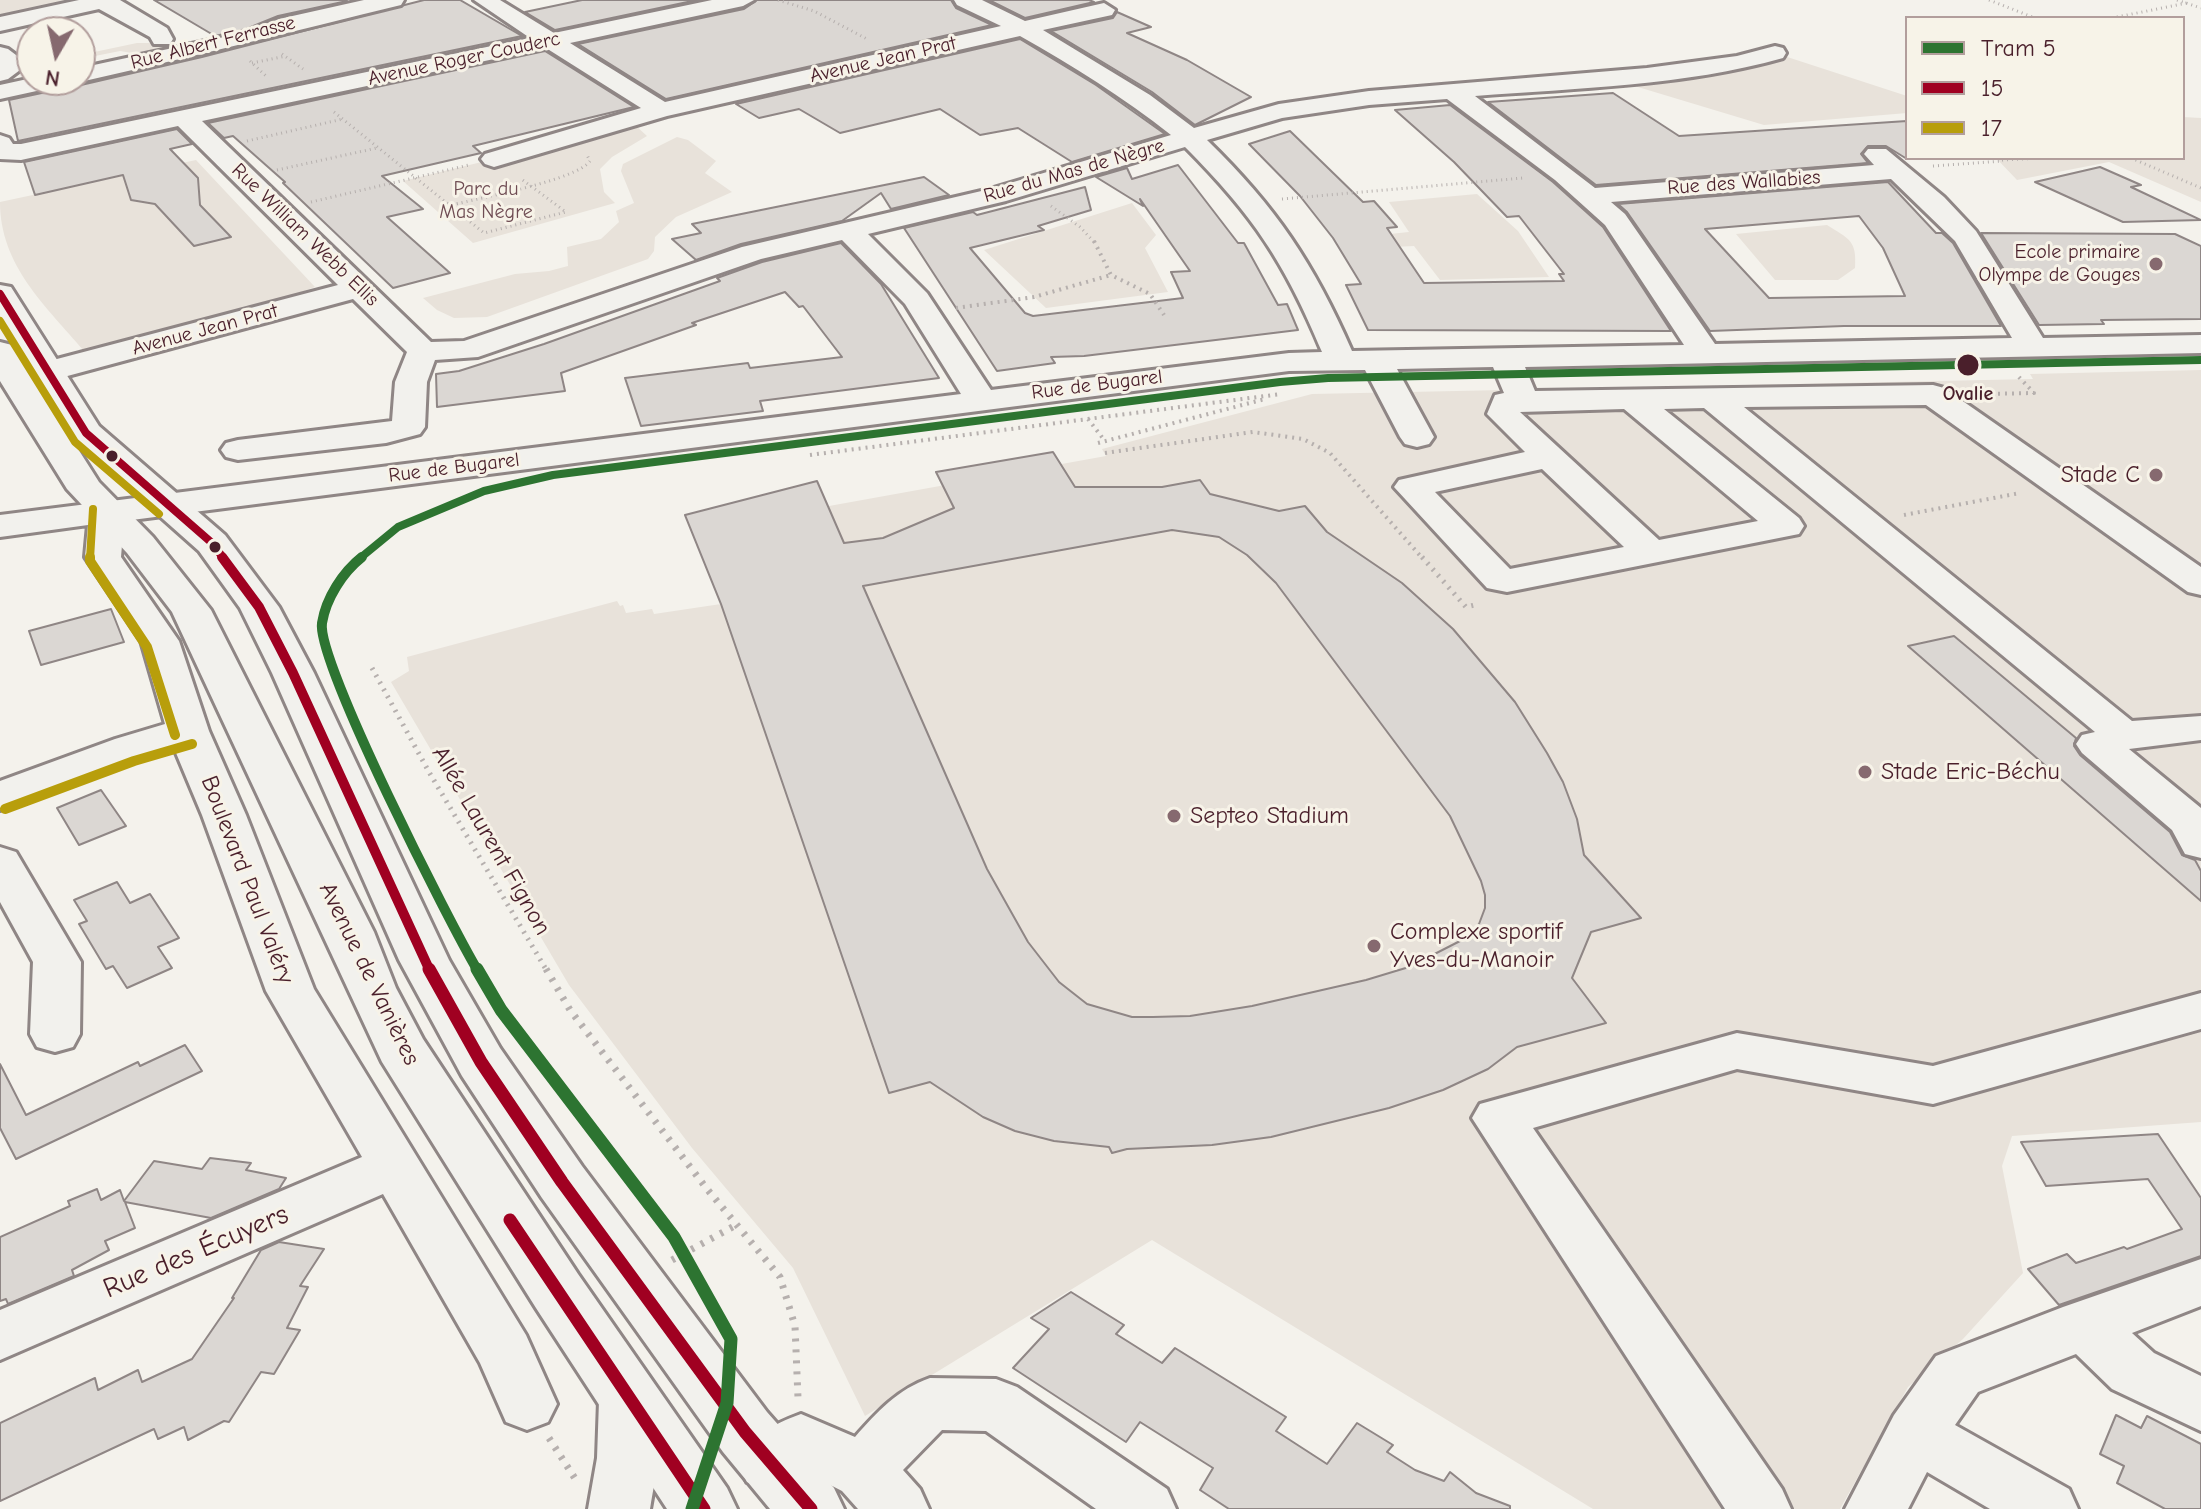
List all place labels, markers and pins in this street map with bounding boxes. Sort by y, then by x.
place label: Ecole primaire Olympe de Gouges [1979,240,2140,287]
marker: Ecole primaire Olympe de Gouges [2147,255,2165,273]
marker: Ovalie [1955,352,1981,378]
place label: Ovalie [1943,382,1993,406]
unlabelled marker [104,448,120,464]
place label: Stade C [2061,461,2140,489]
marker: Stade C [2147,466,2165,484]
unlabelled marker [207,539,223,555]
place label: Stade Eric-Béchu [1881,758,2060,786]
marker: Stade Eric-Béchu [1856,763,1874,781]
place label: Septeo Stadium [1190,802,1349,830]
marker: Septeo Stadium [1165,807,1183,825]
place label: Complexe sportif Yves-du-Manoir [1390,918,1562,974]
marker: Complexe sportif Yves-du-Manoir [1365,937,1383,955]

